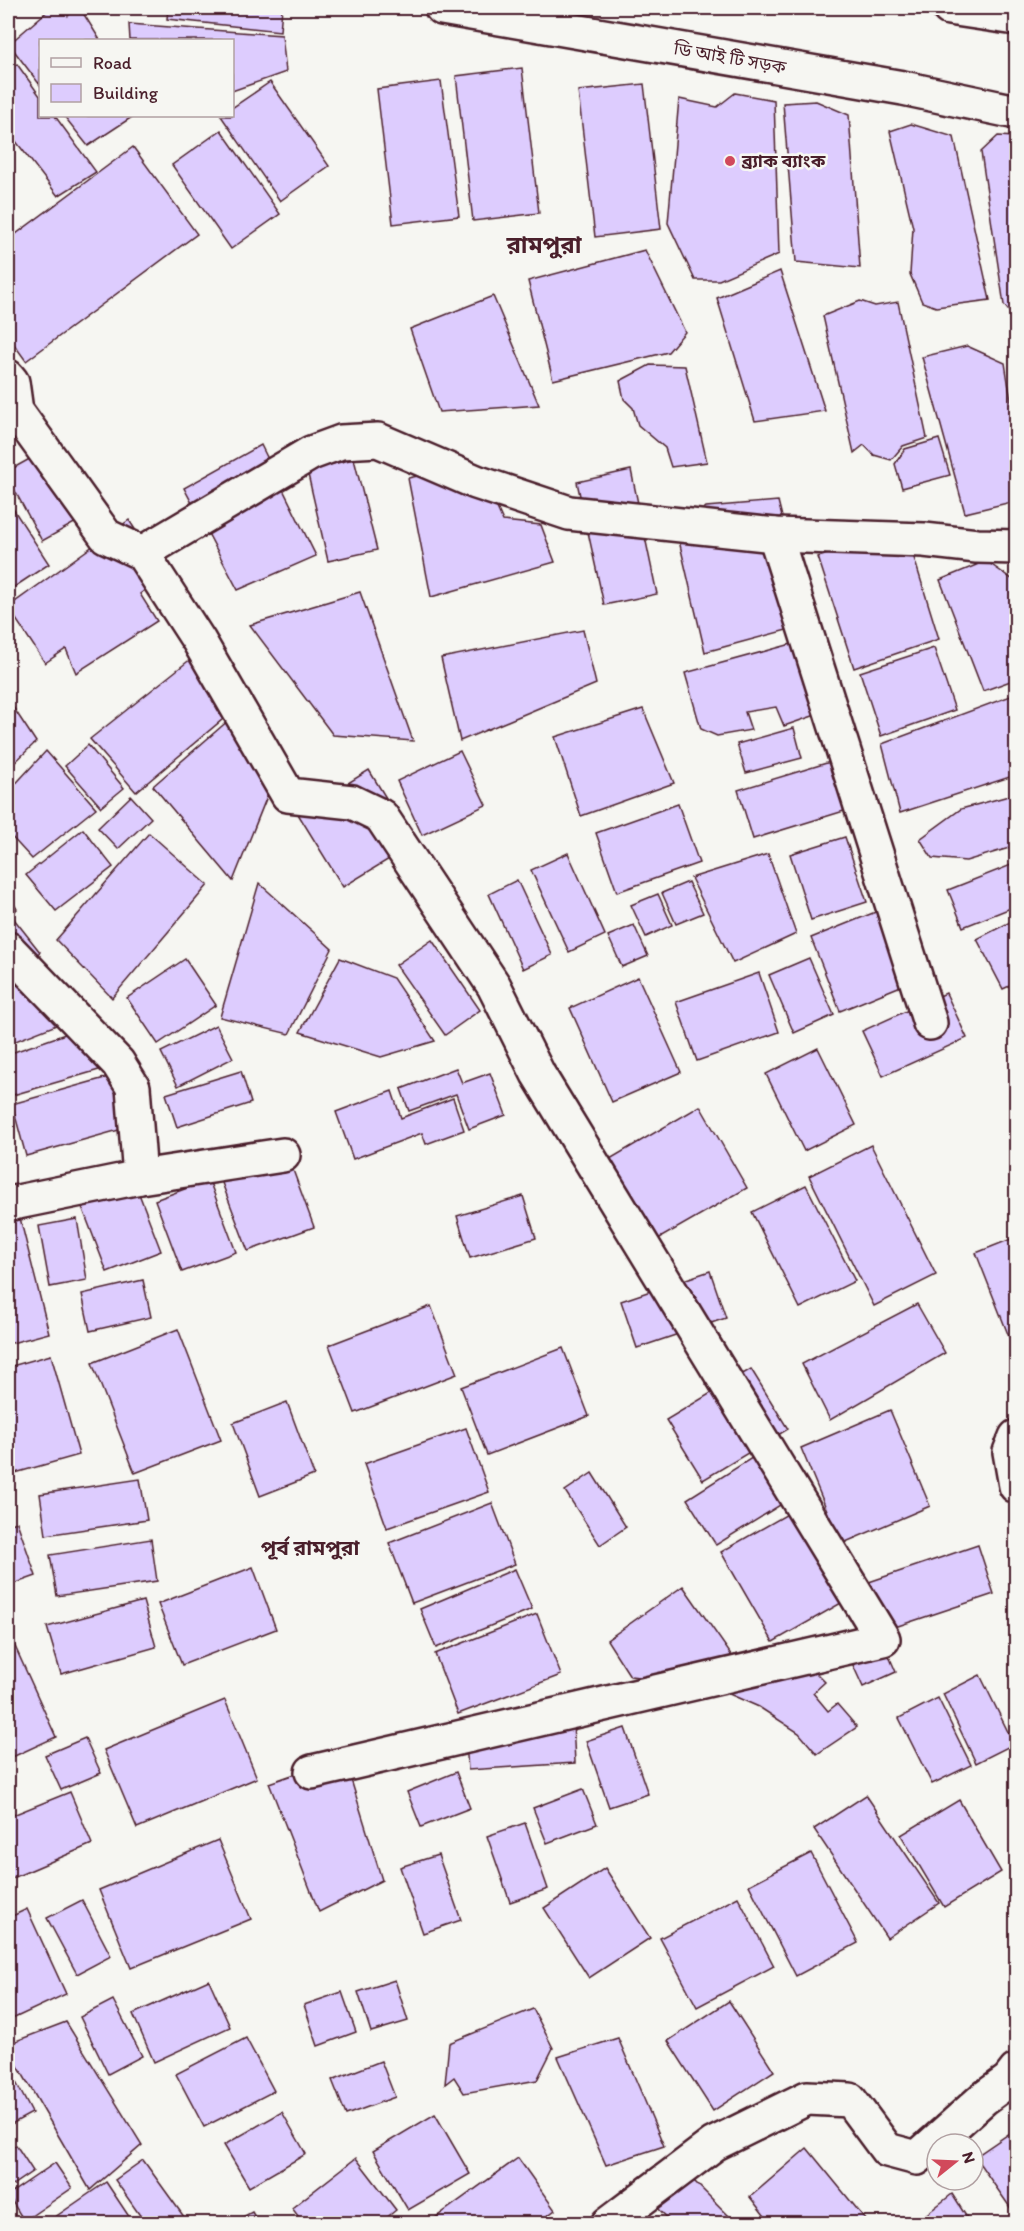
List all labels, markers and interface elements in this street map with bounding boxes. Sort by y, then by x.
street label: ডি আই টি সড়ক [671,37,788,79]
legend [39,39,234,117]
text: Road [93,52,132,74]
text: Building [93,82,159,104]
place label: ব্র্যাক ব্যাংক [741,150,826,172]
marker: ব্র্যাক ব্যাংক [723,154,737,168]
district label: রামপুরা [505,230,583,259]
district label: পূর্ব রামপুরা [261,1535,360,1560]
north arrow [925,2132,985,2192]
text: N [958,2149,979,2166]

